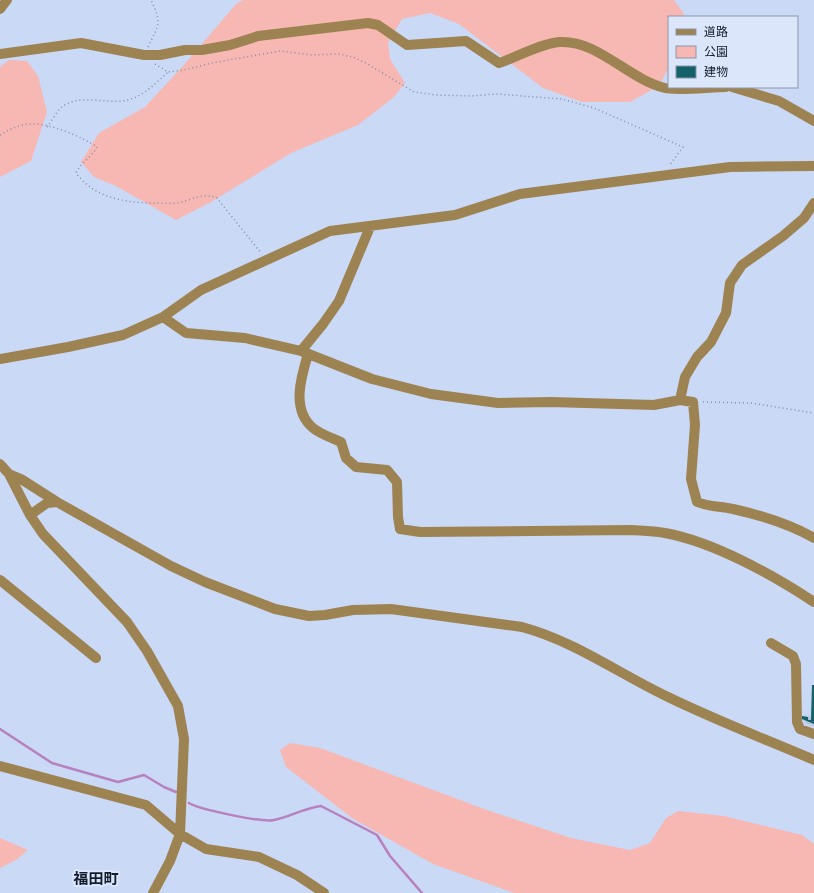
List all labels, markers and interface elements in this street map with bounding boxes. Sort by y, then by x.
legend [668,16,798,88]
text: 道路 [704,24,728,40]
text: 公園 [704,44,728,60]
text: 建物 [704,64,728,80]
district label: 福田町 [72,868,119,889]

